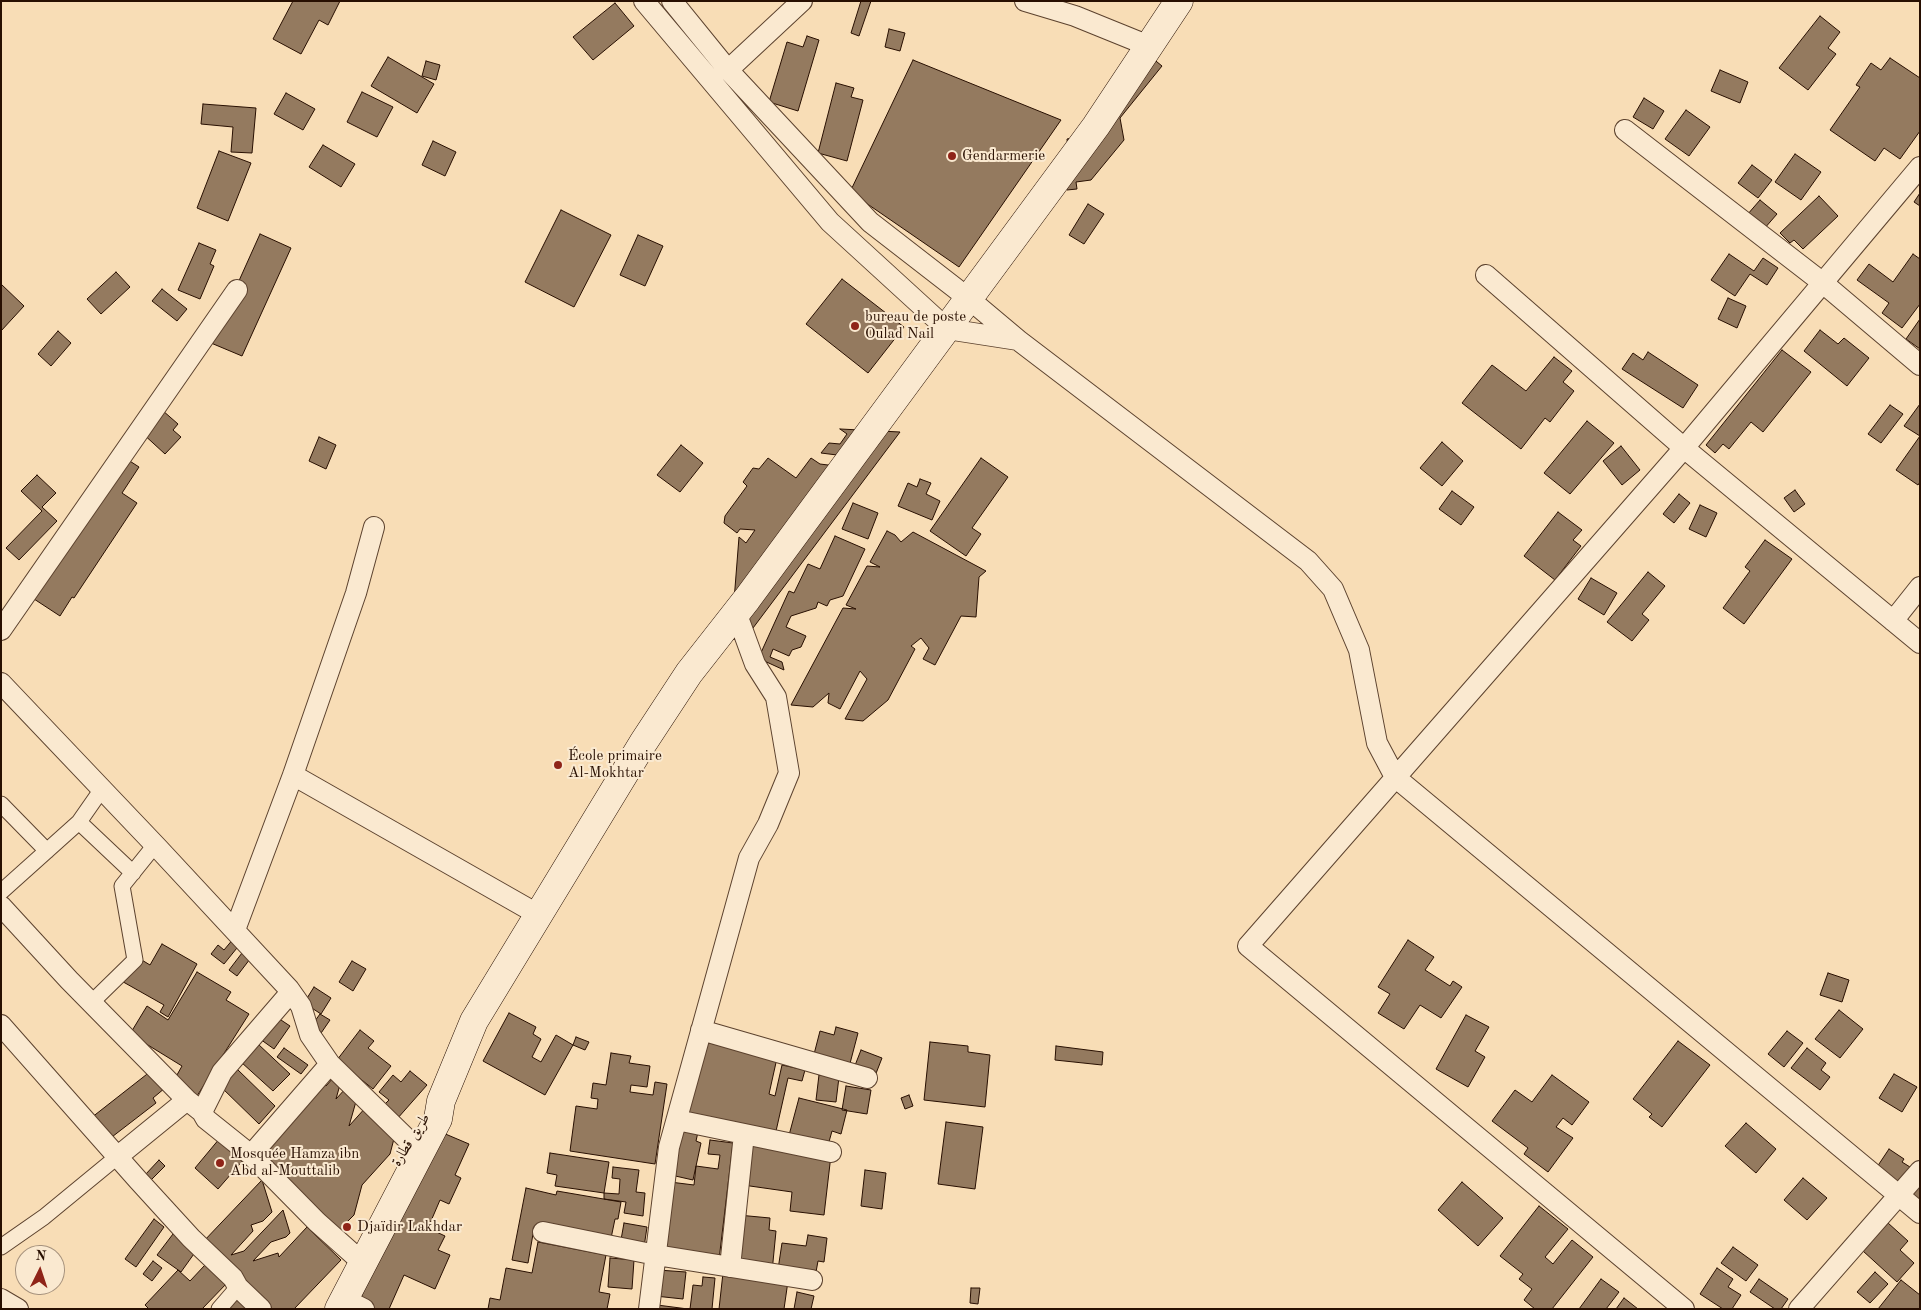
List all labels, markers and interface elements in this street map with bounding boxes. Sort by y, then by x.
place label: Gendarmerie [962,147,1045,165]
marker: Gendarmerie [946,150,958,162]
place label: bureau de poste Oulad Nail [865,308,966,343]
marker: bureau de poste Oulad Nail [849,320,861,332]
place label: École primaire Al-Mokhtar [568,747,662,782]
marker: École primaire Al-Mokhtar [552,759,564,771]
street label: طريق قطارة [388,1110,434,1170]
place label: Mosquée Hamza ibn Abd al-Mouttalib [230,1145,359,1180]
marker: Mosquée Hamza ibn Abd al-Mouttalib [214,1157,226,1169]
place label: Djaïdir Lakhdar [357,1218,462,1236]
marker: Djaïdir Lakhdar [341,1221,353,1233]
north arrow [15,1245,65,1295]
text: N [35,1249,47,1263]

